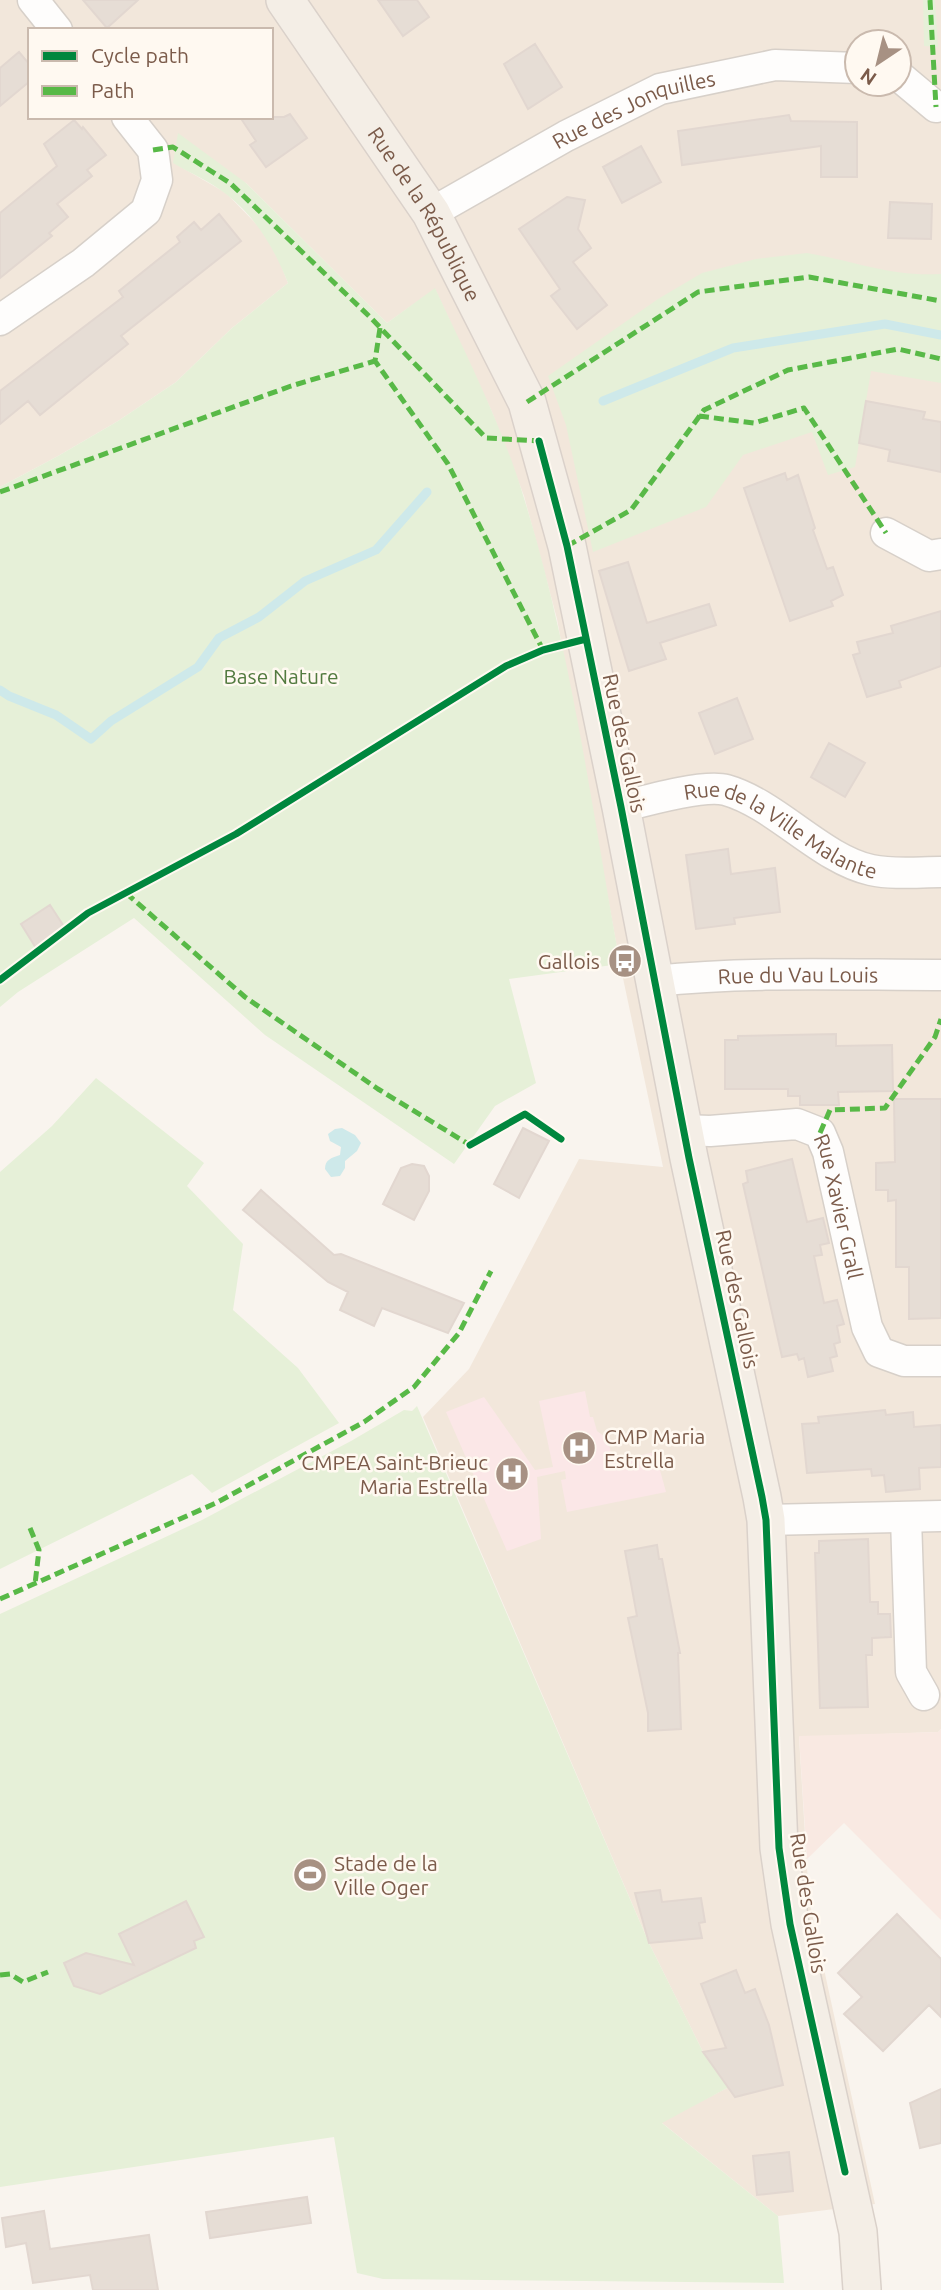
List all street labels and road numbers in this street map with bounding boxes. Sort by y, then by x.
street label: Rue des Jonquilles [548,66,717,153]
street label: Rue de la République [364,122,486,305]
street label: Rue des Gallois [599,671,651,815]
street label: Rue de la Ville Malante [682,777,879,883]
street label: Rue du Vau Louis [717,962,878,988]
street label: Rue Xavier Grall [810,1130,868,1281]
street label: Rue des Gallois [712,1227,764,1371]
street label: Rue des Gallois [786,1831,832,1975]

